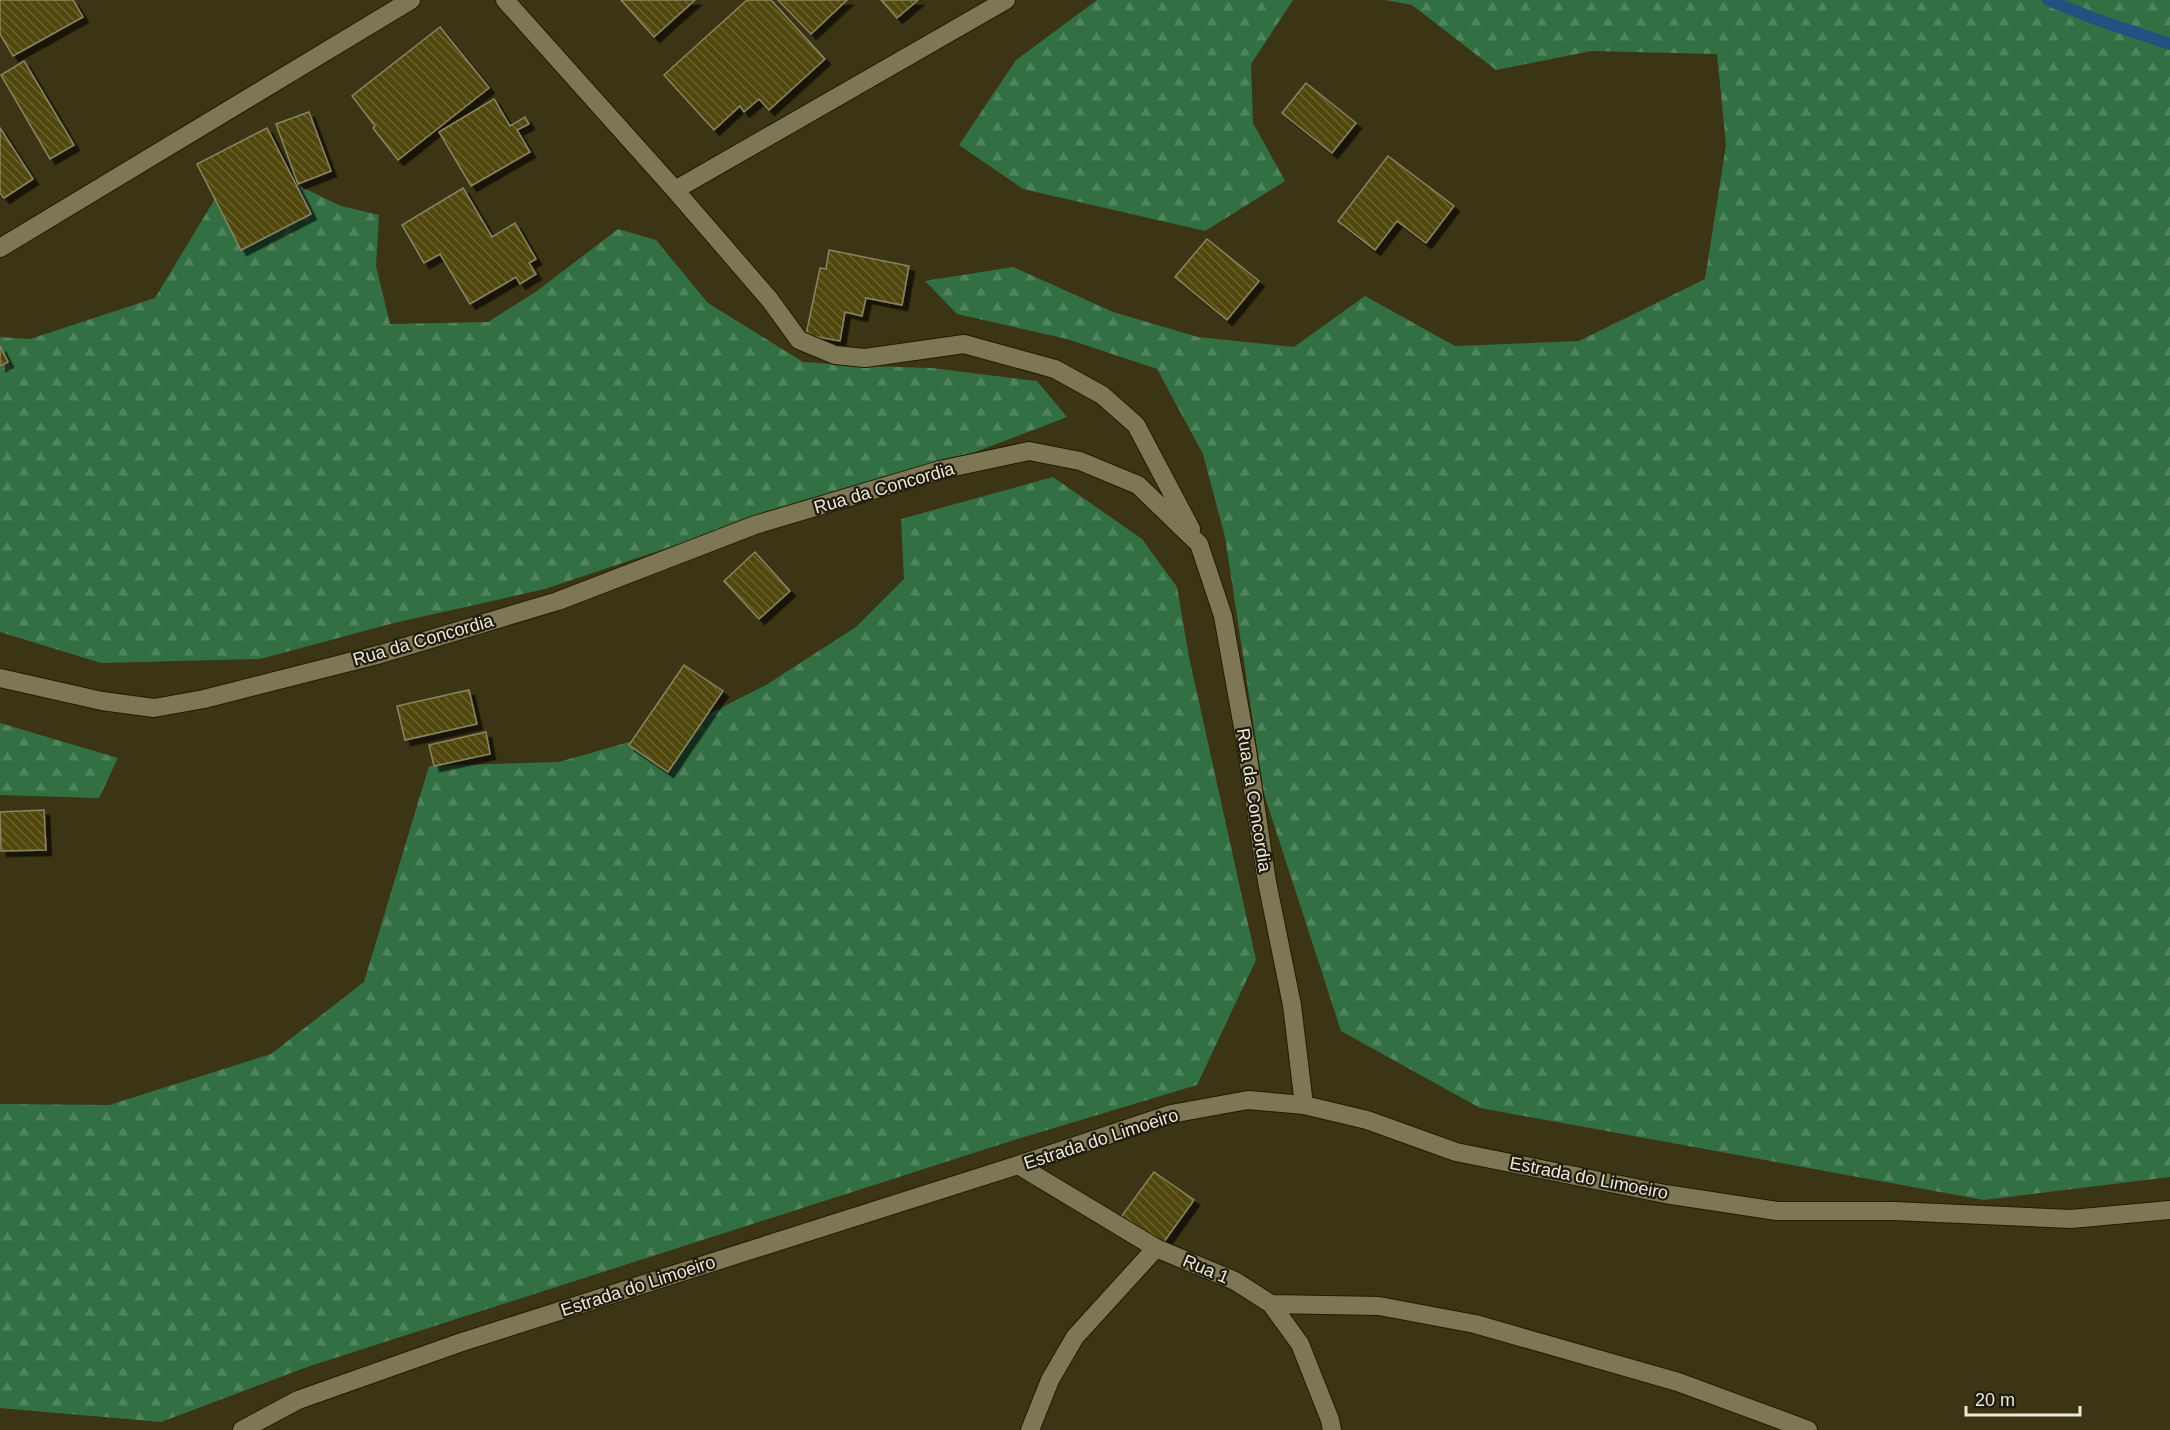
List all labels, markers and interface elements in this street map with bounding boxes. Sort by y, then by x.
street label: Rua da Concordia [812,458,957,518]
street label: Rua da Concordia [351,610,496,670]
street label: Rua da Concordia [1233,727,1275,874]
street label: Estrada do Limoeiro [1021,1105,1181,1173]
street label: Estrada do Limoeiro [1508,1153,1670,1203]
street label: Rua 1 [1180,1250,1232,1288]
street label: Estrada do Limoeiro [558,1252,718,1320]
scale bar [1966,1379,2080,1417]
text: 20 m [1975,1390,2015,1410]

